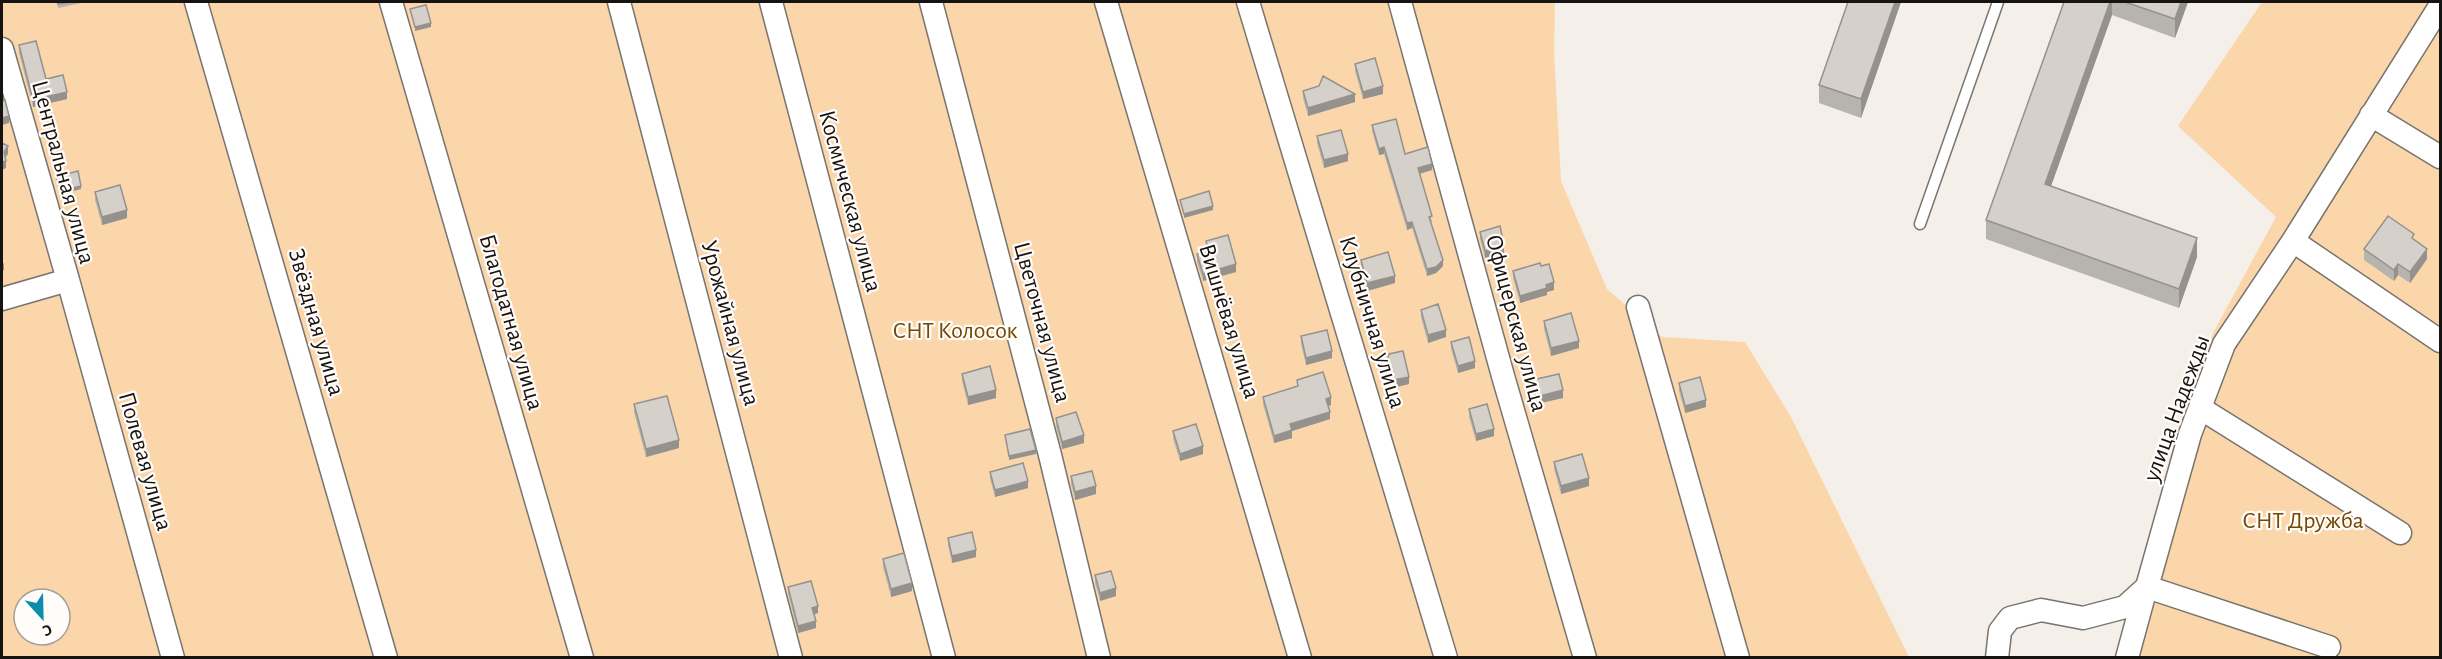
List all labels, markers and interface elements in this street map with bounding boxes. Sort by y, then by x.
street label: Центральная улица [27,78,99,267]
street label: Космическая улица [814,108,886,295]
street label: Благодатная улица [474,232,548,413]
street label: Офицерская улица [1481,232,1551,414]
street label: Клубничная улица [1334,233,1410,411]
street label: Урожайная улица [696,238,764,408]
street label: Цветочная улица [1009,239,1075,405]
street label: Вишнёвая улица [1194,241,1264,402]
street label: Звёздная улица [284,246,348,399]
park label: СНТ Колосок [892,319,1018,343]
street label: улица Надежды [2139,332,2215,486]
street label: Полевая улица [114,389,176,533]
park label: СНТ Дружба [2242,509,2364,533]
north arrow [12,587,72,647]
text: С [40,621,54,639]

